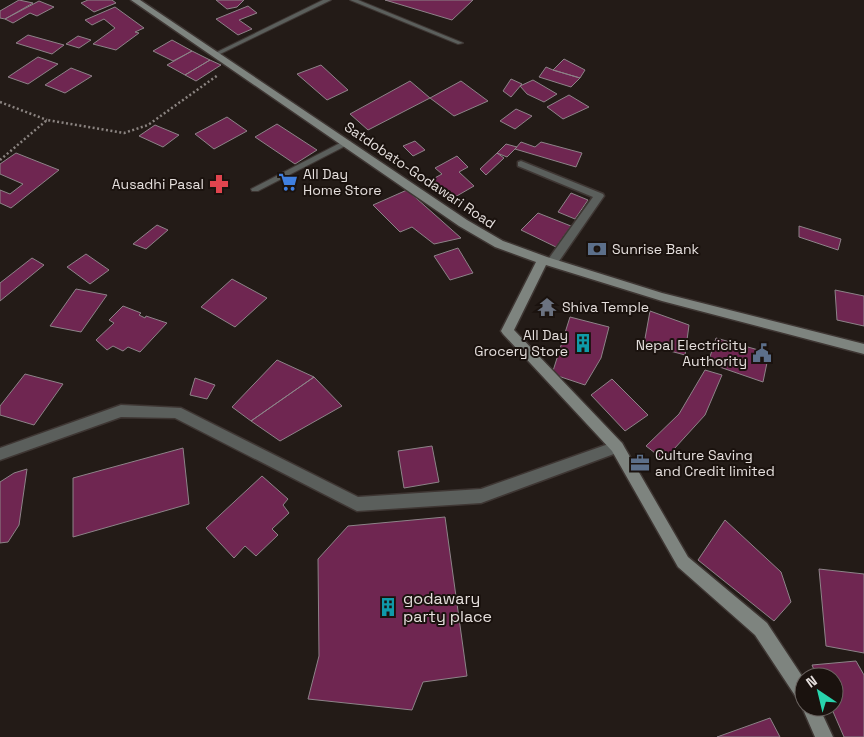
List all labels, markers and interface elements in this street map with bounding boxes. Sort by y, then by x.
street label: Satdobato-Godawari Road [341,118,499,232]
place label: All Day Home Store [303,165,382,199]
supermarket icon: All Day Home Store [277,171,299,193]
pharmacy icon: Ausadhi Pasal [208,173,230,195]
place label: Ausadhi Pasal [112,175,204,193]
bank icon: Sunrise Bank [586,238,608,260]
place label: Sunrise Bank [612,240,700,258]
temple icon: Shiva Temple [536,296,558,318]
place label: Shiva Temple [562,298,649,316]
place label: All Day Grocery Store [474,326,568,360]
building icon: All Day Grocery Store [572,332,594,354]
place label: Nepal Electricity Authority [636,336,747,370]
public building icon: Nepal Electricity Authority [751,342,773,364]
place label: Culture Saving and Credit limited [655,446,775,480]
office icon: Culture Saving and Credit limited [629,452,651,474]
place label: godawary party place [403,588,492,627]
building icon: godawary party place [377,596,399,618]
north arrow [794,667,844,717]
text: N [803,671,821,691]

